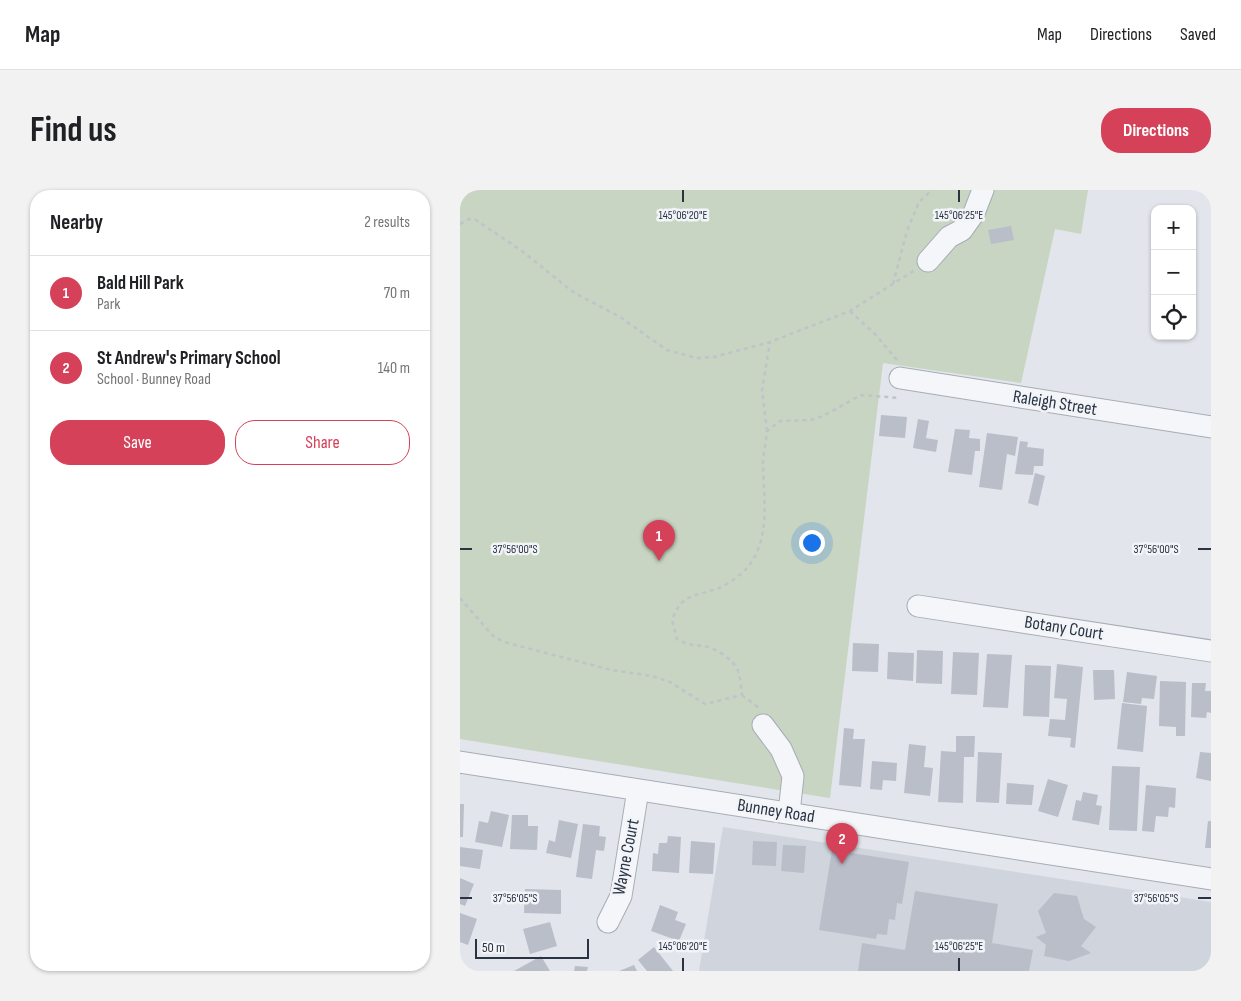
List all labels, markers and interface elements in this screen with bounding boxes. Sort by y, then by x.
text: Map [25,20,60,49]
text: Map [1037,24,1062,45]
text: Directions [1090,24,1152,45]
text: Saved [1180,24,1216,45]
button: Directions [1101,108,1211,153]
text: Find us [30,109,117,152]
map controls [1151,205,1196,340]
button: + [1151,205,1196,250]
text: 145°06'20"E [659,208,707,223]
text: 145°06'25"E [935,208,983,223]
text: Nearby [50,210,103,235]
text: 2 results [364,213,410,232]
button: − [1151,250,1196,295]
text: Bald Hill Park [97,272,184,295]
text: 1 [63,284,69,303]
text: 70 m [384,284,410,303]
text: Park [97,295,120,314]
button: locate [1151,295,1196,340]
text: St Andrew's Primary School [97,347,281,370]
text: 2 [62,359,70,378]
text: 140 m [378,359,410,378]
text: School · Bunney Road [97,370,211,389]
street label: Raleigh Street [1012,386,1099,420]
button: Save [50,420,225,465]
button: Share [235,420,410,465]
pin: 1 [643,520,675,561]
your location [799,530,825,556]
text: 37°56'00"S [492,542,538,557]
text: 37°56'00"S [1133,542,1179,557]
street label: Botany Court [1023,611,1105,645]
street label: Bunney Road [736,795,816,827]
street label: Wayne Court [608,817,644,897]
pin: 2 [826,823,858,864]
text: 37°56'05"S [493,891,537,906]
text: 37°56'05"S [1134,891,1178,906]
scale bar [475,936,589,959]
text: 50 m [482,939,505,956]
text: 145°06'20"E [659,939,707,954]
text: 145°06'25"E [935,939,983,954]

